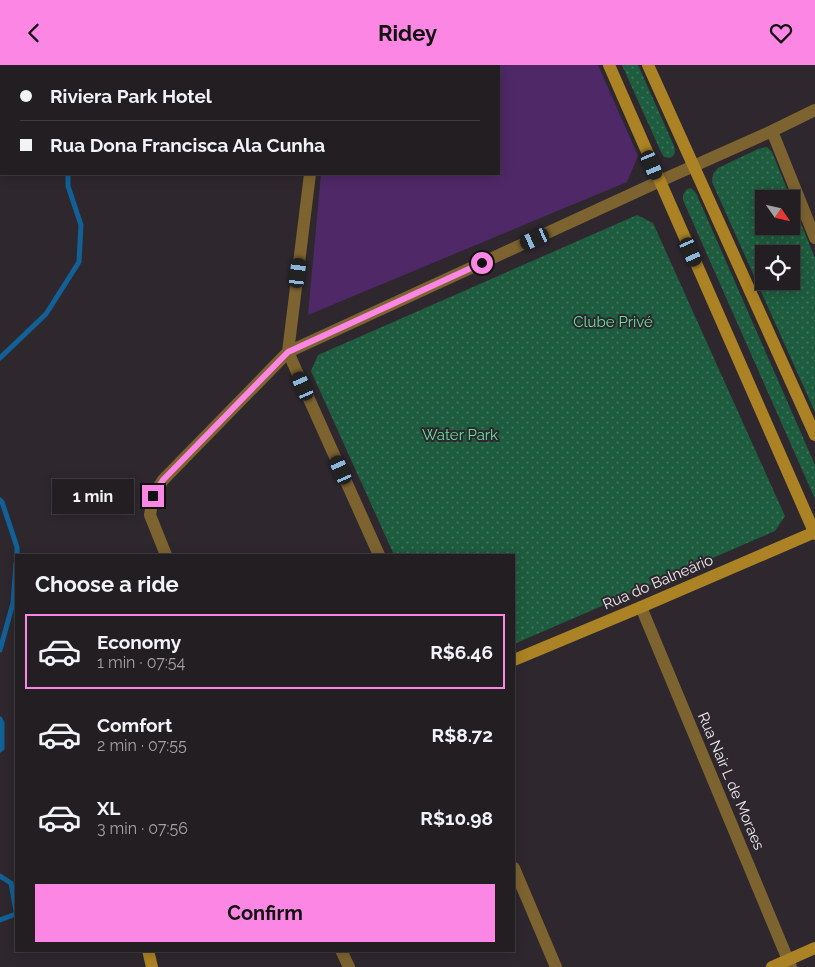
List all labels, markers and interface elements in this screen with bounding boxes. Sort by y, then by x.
icon: back [20,19,48,47]
icon: heart [767,19,795,47]
text: Ridey [378,20,437,46]
text: Riviera Park Hotel [50,85,212,107]
text: Rua Dona Francisca Ala Cunha [50,134,325,156]
car [639,148,664,182]
north arrow [755,190,800,235]
map controls [755,190,800,290]
car [518,226,551,252]
car [678,235,703,269]
button: locate [755,245,800,290]
route start [471,252,493,274]
car [288,257,307,289]
park label: Clube Privé [573,313,653,331]
car [290,369,315,403]
park label: Water Park [422,426,498,444]
car [328,453,353,487]
callout: 1 min [53,479,136,513]
route end [142,485,164,507]
text: 1 min [73,487,113,506]
street label: Rua do Balneário [600,551,716,613]
text: Choose a ride [35,571,179,597]
icon: car [37,629,82,674]
text: Economy [97,631,181,653]
text: R$6.46 [430,641,493,663]
text: 1 min · 07:54 [97,653,185,672]
street label: Rua Nair L de Moraes [694,709,768,853]
icon: car [37,712,82,757]
text: Comfort [97,714,172,736]
text: R$8.72 [432,724,493,746]
text: 2 min · 07:55 [97,736,187,755]
icon: car [37,795,82,840]
text: XL [97,797,120,819]
text: R$10.98 [420,807,493,829]
text: 3 min · 07:56 [97,819,188,838]
button: Confirm [35,884,495,942]

